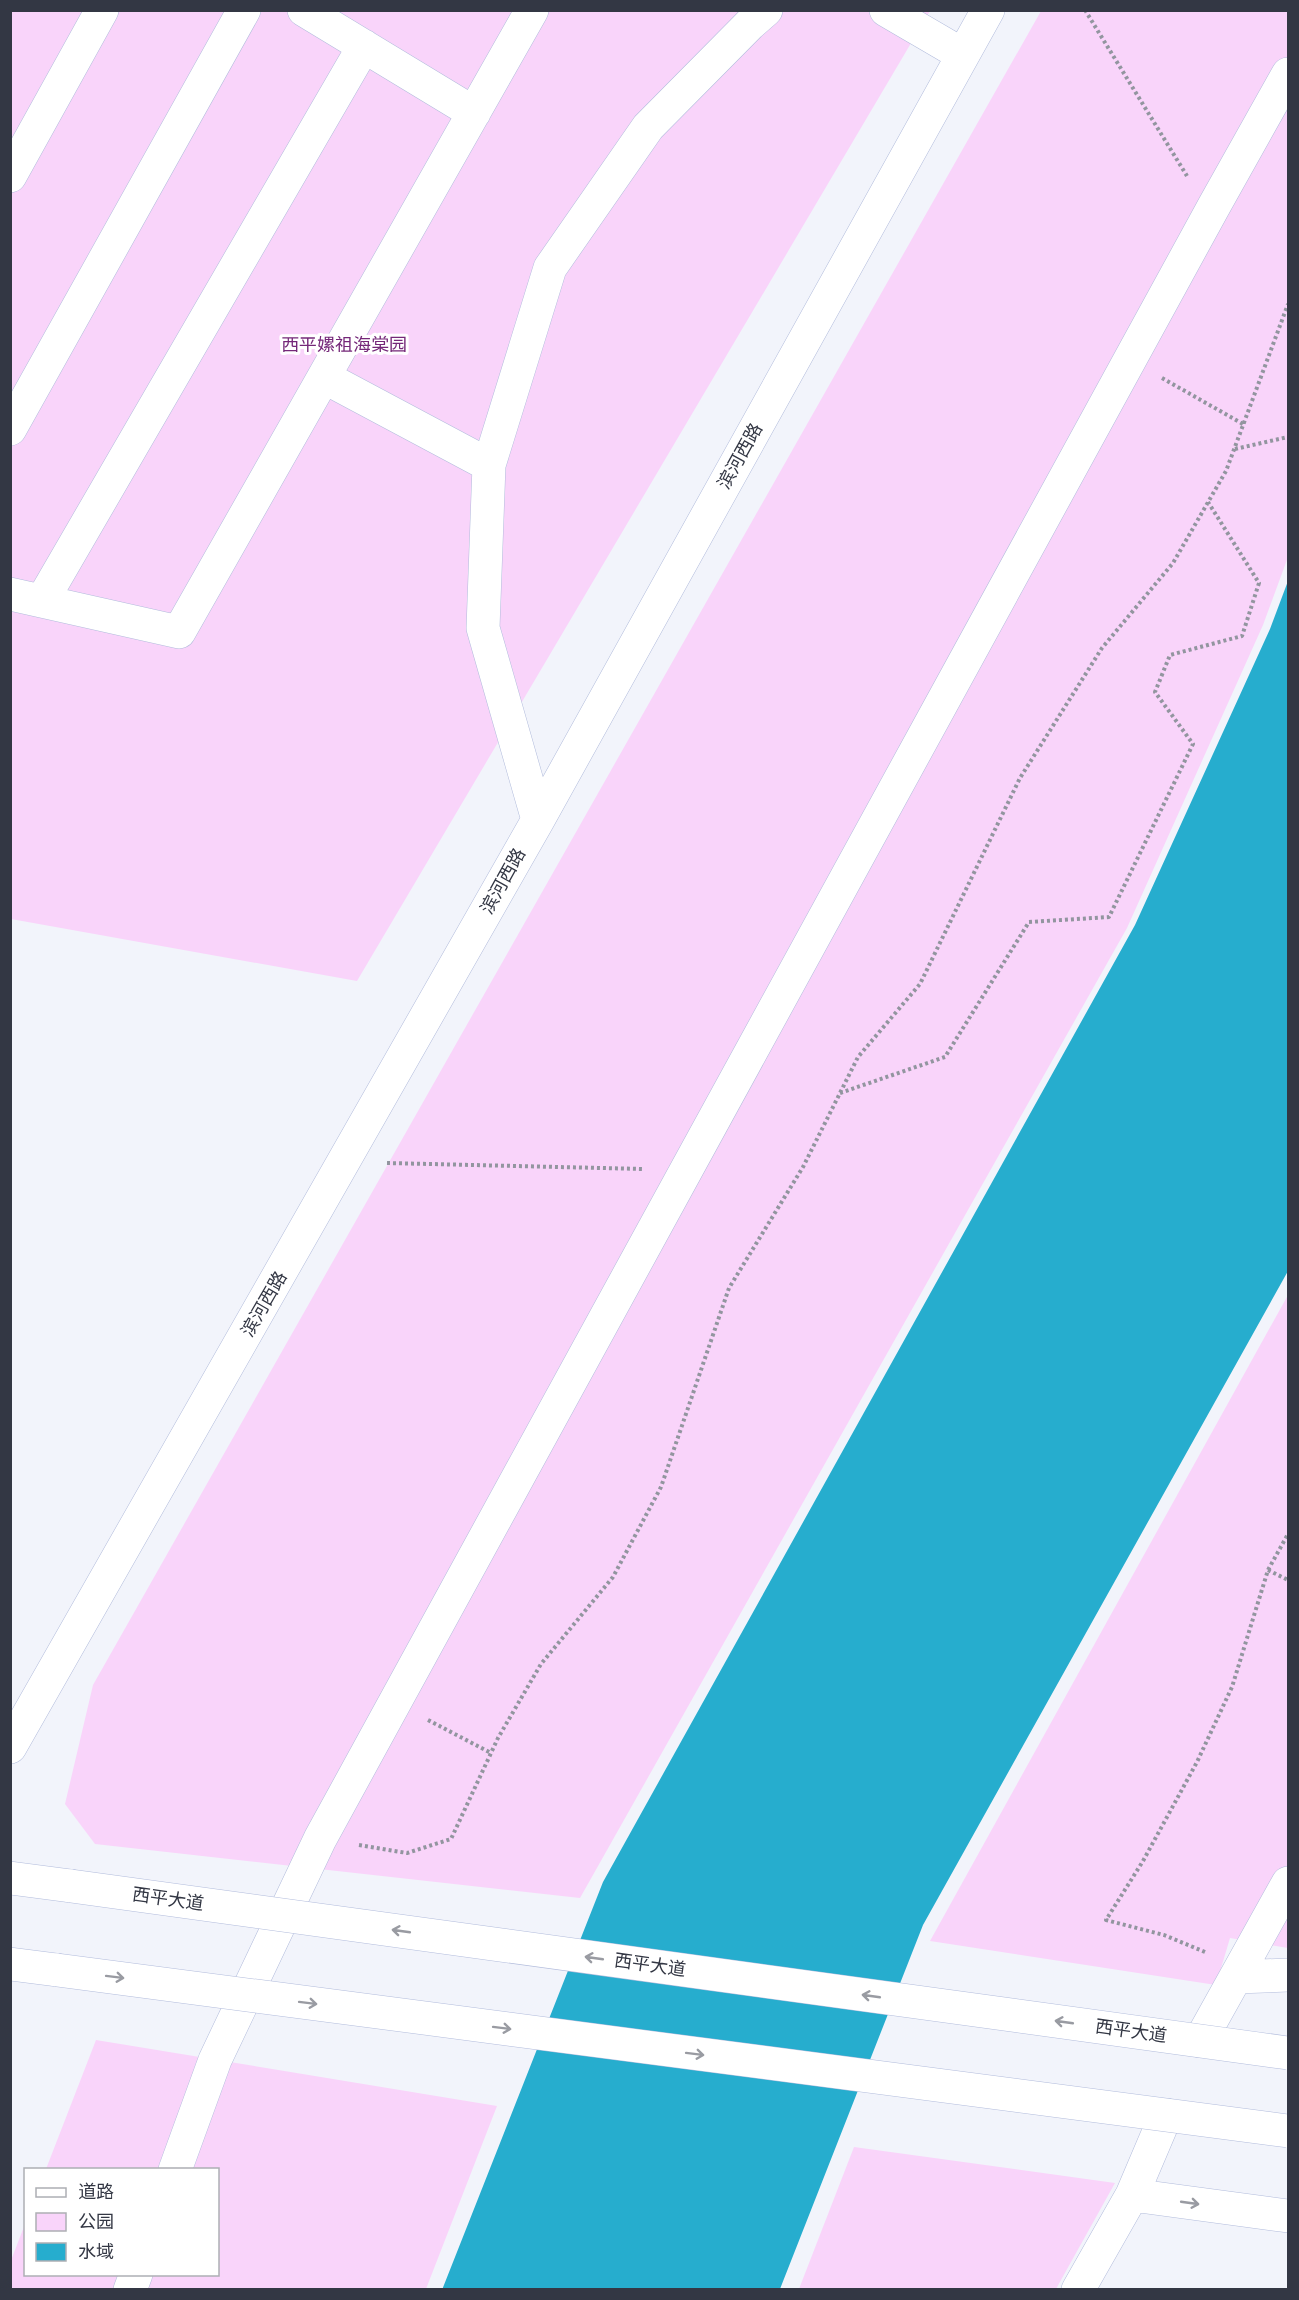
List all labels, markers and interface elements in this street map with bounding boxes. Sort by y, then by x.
park label: 西平嫘祖海棠园 [281,334,407,356]
street label: 滨河西路 [713,419,767,493]
street label: 滨河西路 [476,844,530,918]
street label: 滨河西路 [236,1267,292,1341]
street label: 西平大道 [131,1883,205,1915]
one-way arrow [392,1926,412,1937]
street label: 西平大道 [613,1949,687,1981]
one-way arrow [585,1952,605,1963]
one-way arrow [105,1972,124,1983]
one-way arrow [861,1990,881,2001]
one-way arrow [298,1997,318,2008]
street label: 西平大道 [1094,2015,1168,2047]
one-way arrow [1055,2017,1074,2028]
one-way arrow [491,2023,511,2034]
one-way arrow [685,2048,704,2059]
legend [24,2168,219,2276]
text: 道路 [78,2181,114,2203]
one-way arrow [1179,2197,1199,2208]
text: 公园 [78,2211,114,2233]
text: 水域 [78,2241,114,2263]

